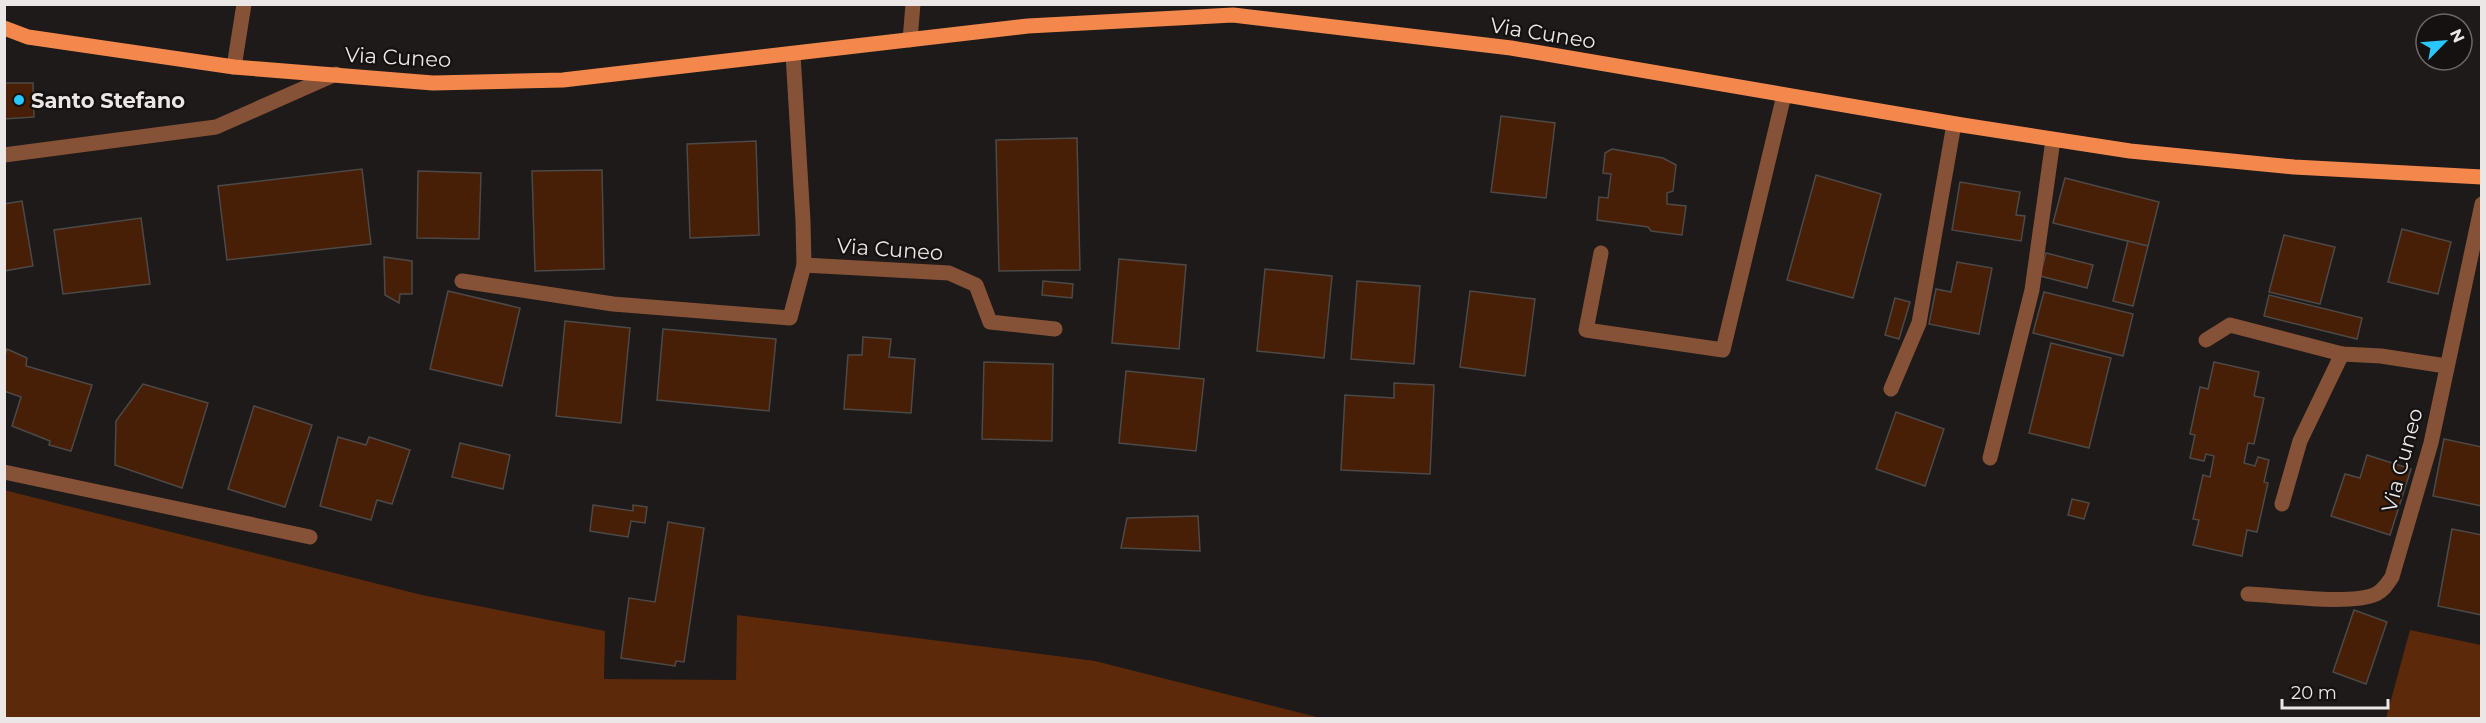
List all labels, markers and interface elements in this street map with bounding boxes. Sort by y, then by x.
street label: Via Cuneo [1488,12,1598,54]
north arrow [2414,12,2474,72]
text: N [2446,26,2468,46]
street label: Via Cuneo [344,42,452,72]
place label: Santo Stefano [31,88,185,113]
marker: Santo Stefano [12,93,26,107]
street label: Via Cuneo [836,233,944,265]
street label: Via Cuneo [2376,405,2428,515]
scale bar [2282,672,2388,710]
text: 20 m [2291,682,2337,704]

